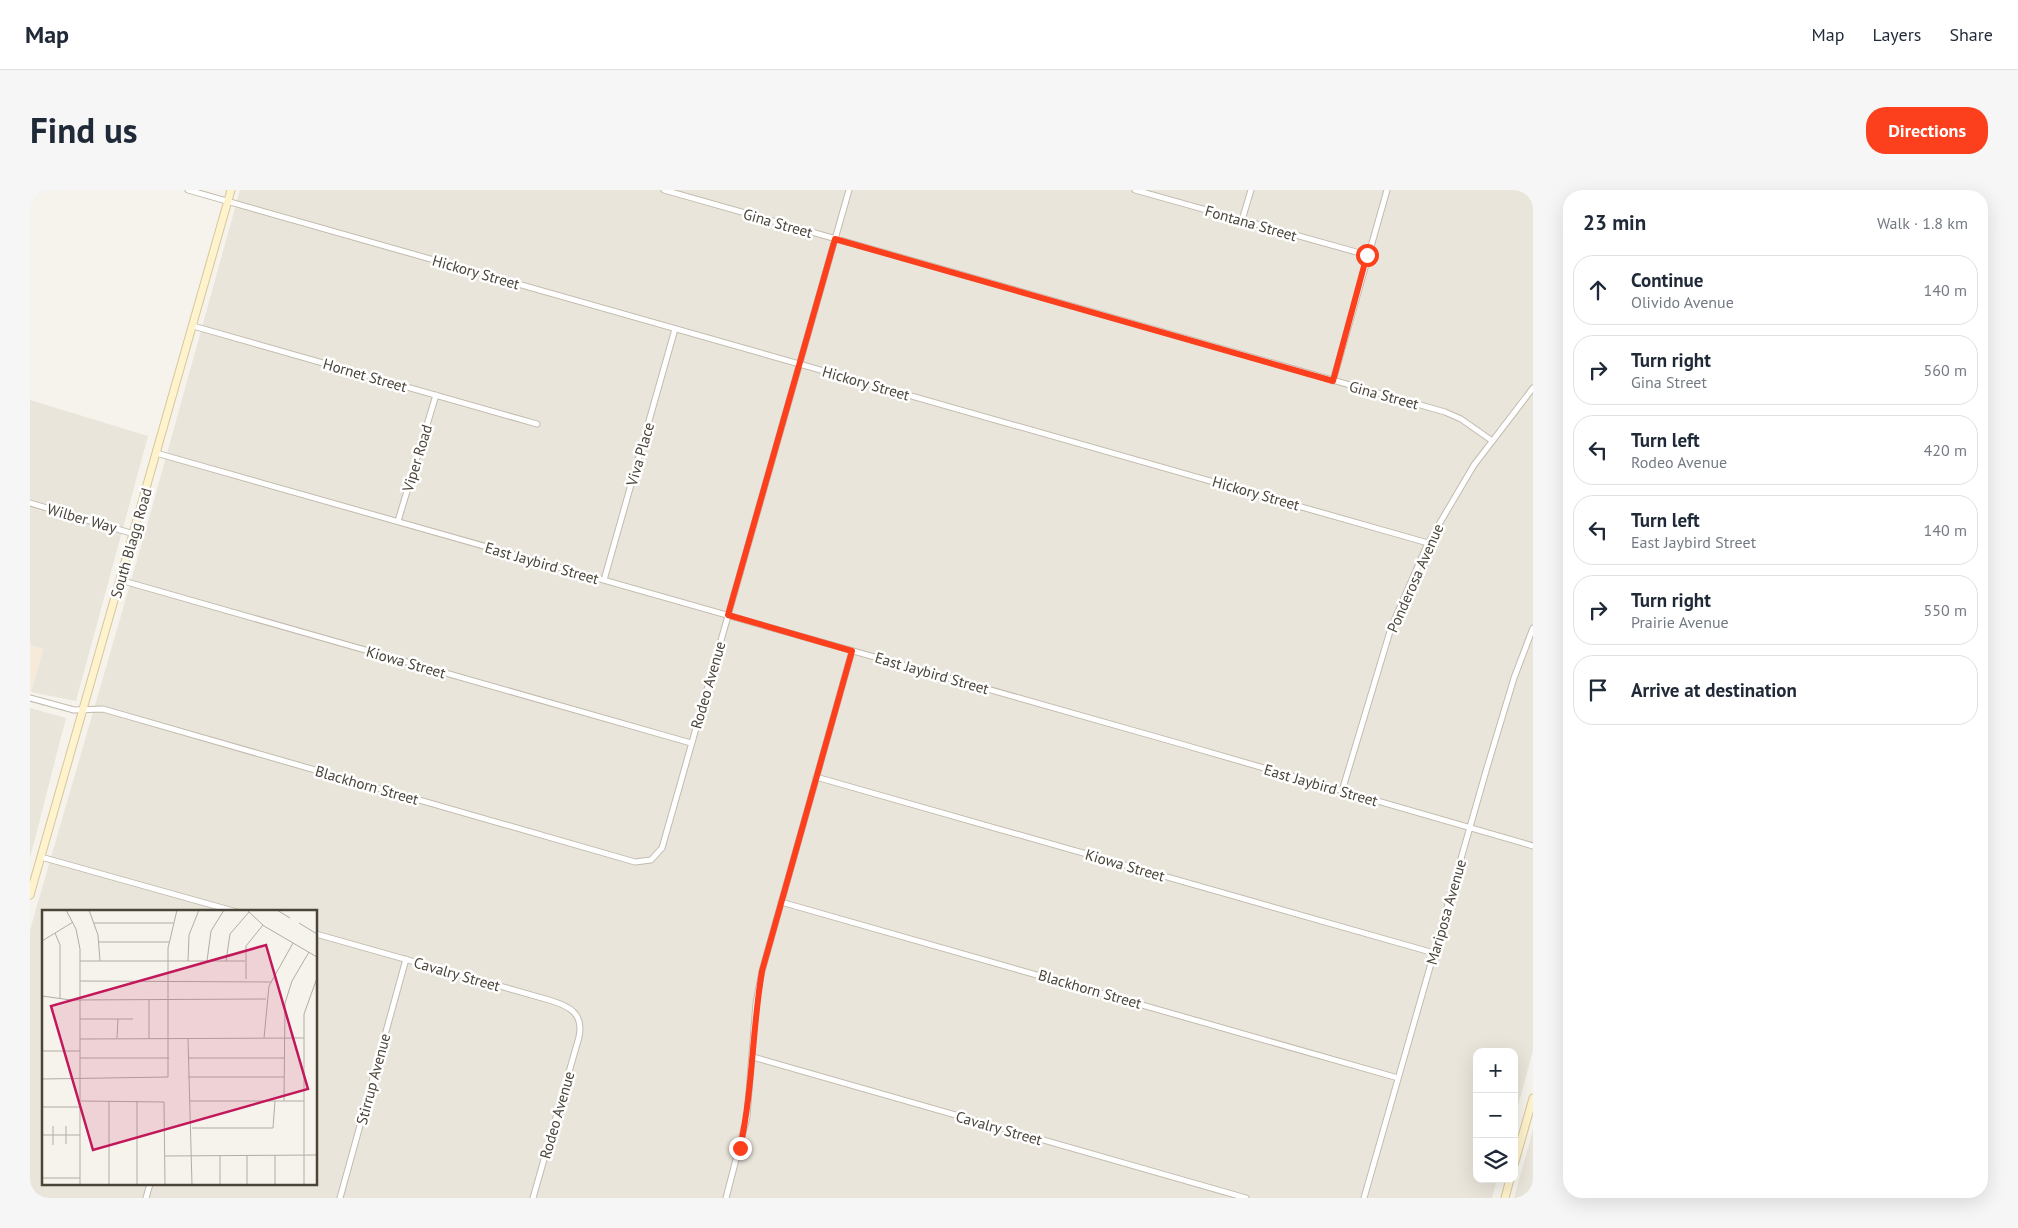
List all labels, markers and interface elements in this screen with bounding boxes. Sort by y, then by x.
text: Map [25,19,69,50]
text: Map [1812,23,1844,46]
text: Layers [1872,23,1921,46]
text: Share [1949,23,1993,46]
text: Find us [30,107,138,153]
button: Directions [1866,107,1988,154]
street label: Fontana Street [1203,201,1299,245]
street label: Gina Street [741,204,815,242]
text: 23 min [1583,209,1646,236]
text: Walk · 1.8 km [1877,213,1968,233]
route start [1356,244,1379,267]
street label: Hickory Street [430,250,522,294]
text: Continue [1631,268,1703,292]
icon: ahead [1584,276,1612,304]
text: 140 m [1924,280,1967,300]
text: Olivido Avenue [1631,292,1734,312]
text: Turn right [1631,348,1711,372]
street label: Hornet Street [321,354,409,396]
icon: right [1584,356,1612,384]
text: 560 m [1924,360,1967,380]
street label: Hickory Street [820,361,912,405]
text: Gina Street [1631,372,1707,392]
street label: Gina Street [1347,377,1421,413]
street label: Viva Place [622,420,658,489]
street label: Viper Road [398,422,436,495]
text: Turn left [1631,428,1700,452]
icon: left [1584,436,1612,464]
text: 420 m [1924,440,1967,460]
text: Rodeo Avenue [1631,452,1727,472]
street label: Hickory Street [1210,471,1302,515]
street label: South Blagg Road [106,486,156,600]
street label: Wilber Way [45,499,119,537]
text: Turn left [1631,508,1700,532]
icon: left [1584,516,1612,544]
text: 140 m [1924,520,1967,540]
street label: Ponderosa Avenue [1383,521,1447,635]
text: East Jaybird Street [1631,532,1756,552]
street label: East Jaybird Street [483,538,601,588]
text: Turn right [1631,588,1711,612]
icon: right [1584,596,1612,624]
text: 550 m [1924,600,1967,620]
text: Prairie Avenue [1631,612,1729,632]
street label: Rodeo Avenue [686,639,730,731]
street label: Kiowa Street [364,642,448,682]
street label: East Jaybird Street [873,648,991,698]
icon: arrive [1584,676,1612,704]
text: Arrive at destination [1631,678,1797,702]
street label: East Jaybird Street [1262,760,1380,810]
street label: Blackhorn Street [313,761,421,809]
street label: Kiowa Street [1083,845,1167,885]
street label: Mariposa Avenue [1422,857,1470,967]
inset map [42,910,318,1186]
street label: Cavalry Street [412,953,502,995]
street label: Blackhorn Street [1036,965,1144,1013]
street label: Stirrup Avenue [352,1031,394,1127]
map controls [1473,1048,1518,1183]
button: + [1473,1048,1518,1093]
street label: Rodeo Avenue [535,1069,579,1161]
button: − [1473,1093,1518,1138]
street label: Cavalry Street [954,1107,1044,1149]
route end [729,1137,752,1160]
button: layers [1473,1138,1518,1183]

